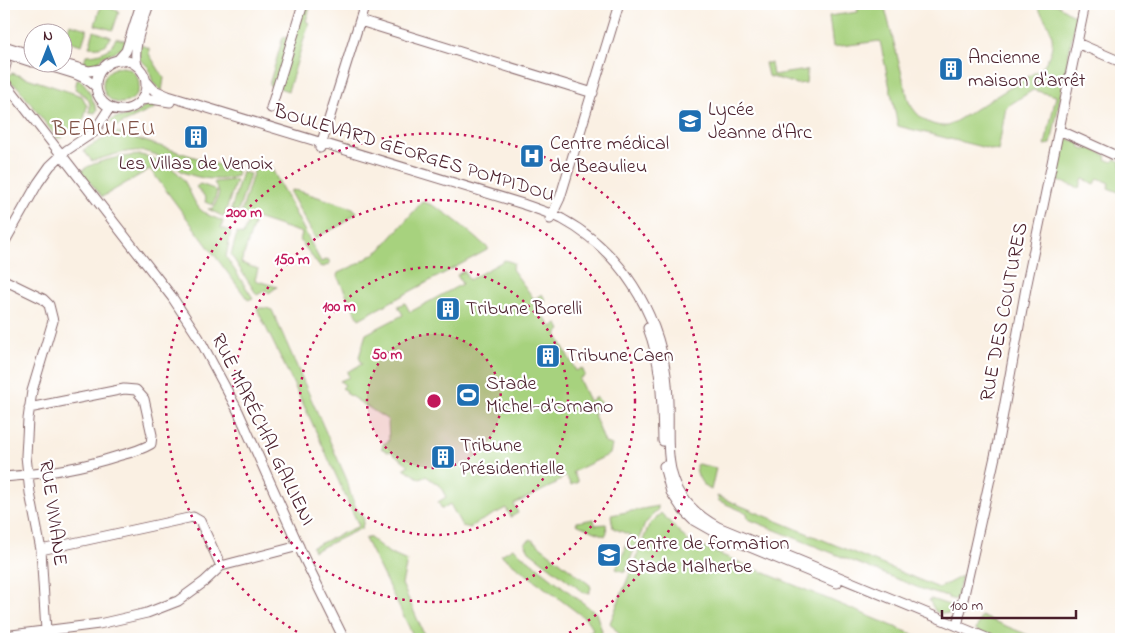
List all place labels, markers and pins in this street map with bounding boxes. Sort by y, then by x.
place label: Ancienne maison d'arrêt [968,44,1086,96]
building icon: Ancienne maison d'arrêt [938,56,964,82]
place label: Lycée Jeanne d'Arc [708,96,812,148]
school or university icon: Lycée Jeanne d'Arc [677,108,703,134]
building icon: Les Villas de Venoix [183,124,209,150]
place label: Centre médical de Beaulieu [550,130,669,182]
hospital icon: Centre médical de Beaulieu [519,143,545,169]
place label: Les Villas de Venoix [119,150,273,179]
place label: Tribune Borelli [466,295,582,324]
building icon: Tribune Borelli [435,296,461,322]
place label: Tribune Caen [566,342,674,371]
building icon: Tribune Caen [535,343,561,369]
place label: Stade Michel-d’Ornano [486,370,614,422]
sports icon: Stade Michel-d’Ornano [455,382,481,408]
centre of rings [425,392,443,410]
place label: Tribune Présidentielle [460,432,564,484]
building icon: Tribune Présidentielle [430,444,456,470]
place label: Centre de formation Stade Malherbe [626,530,790,582]
school or university icon: Centre de formation Stade Malherbe [596,542,622,568]

